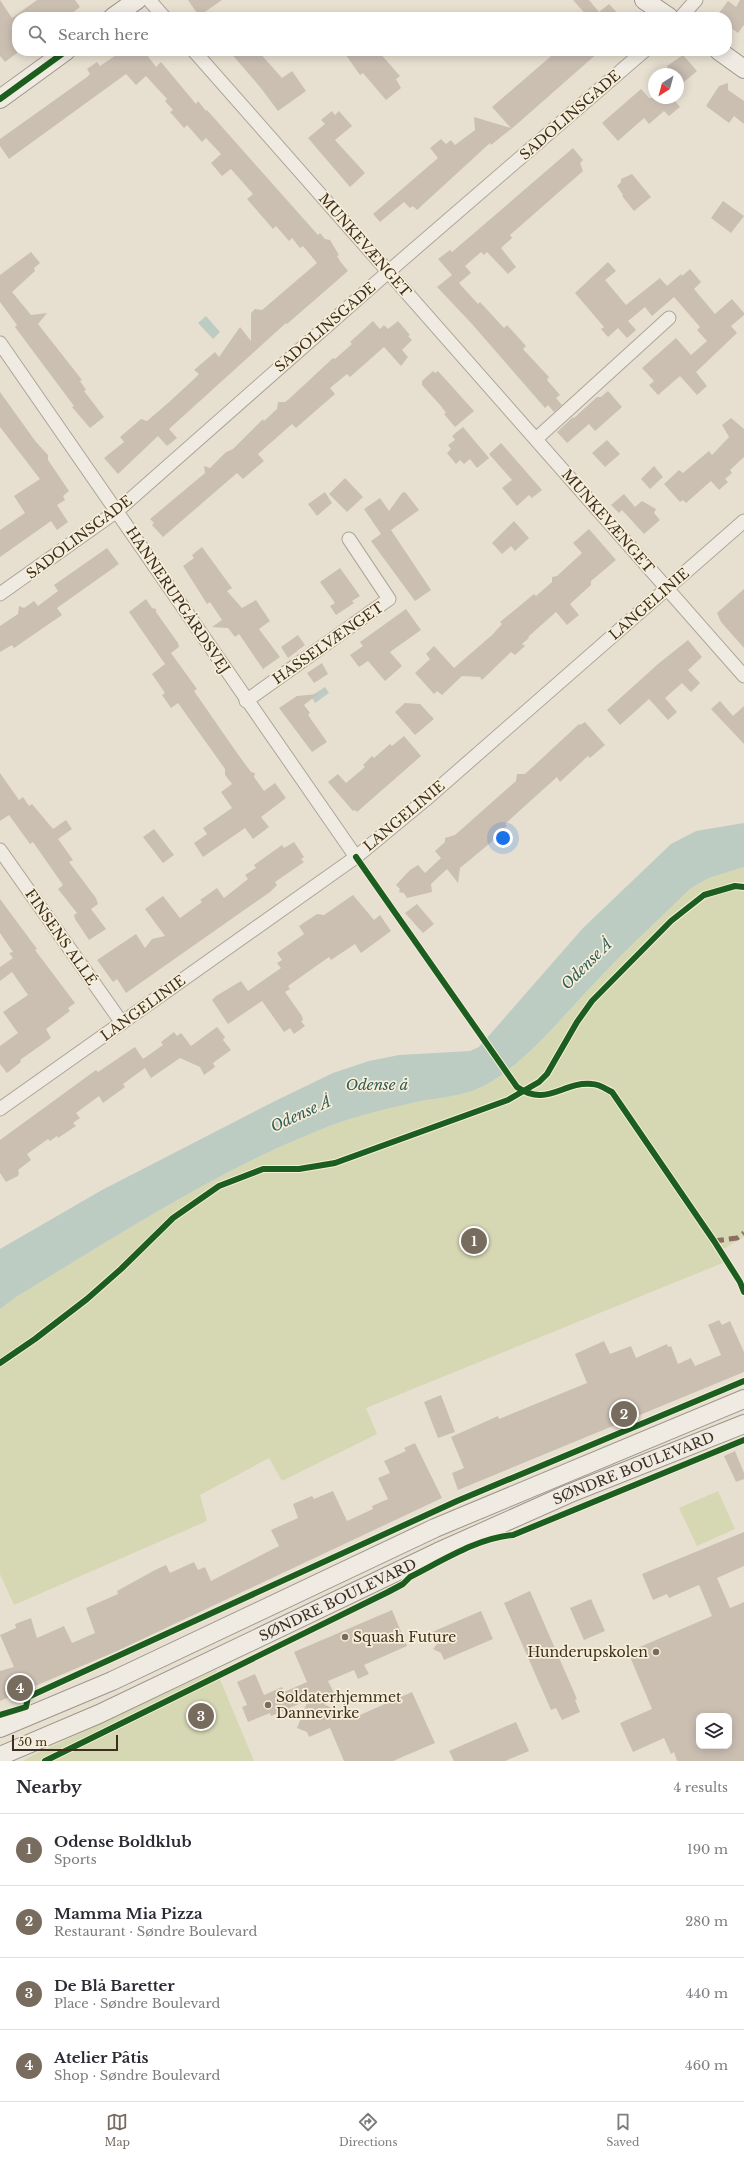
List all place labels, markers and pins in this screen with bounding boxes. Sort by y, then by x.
pin: 1 [461,1226,487,1256]
pin: 2 [611,1399,637,1429]
place label: Squash Future [353,1628,456,1646]
marker: Squash Future [340,1632,350,1642]
place label: Hunderupskolen [527,1643,648,1661]
marker: Hunderupskolen [651,1647,661,1657]
pin: 4 [7,1673,33,1703]
place label: Soldaterhjemmet Dannevirke [276,1688,402,1722]
marker: Soldaterhjemmet Dannevirke [263,1700,273,1710]
pin: 3 [188,1701,214,1731]

